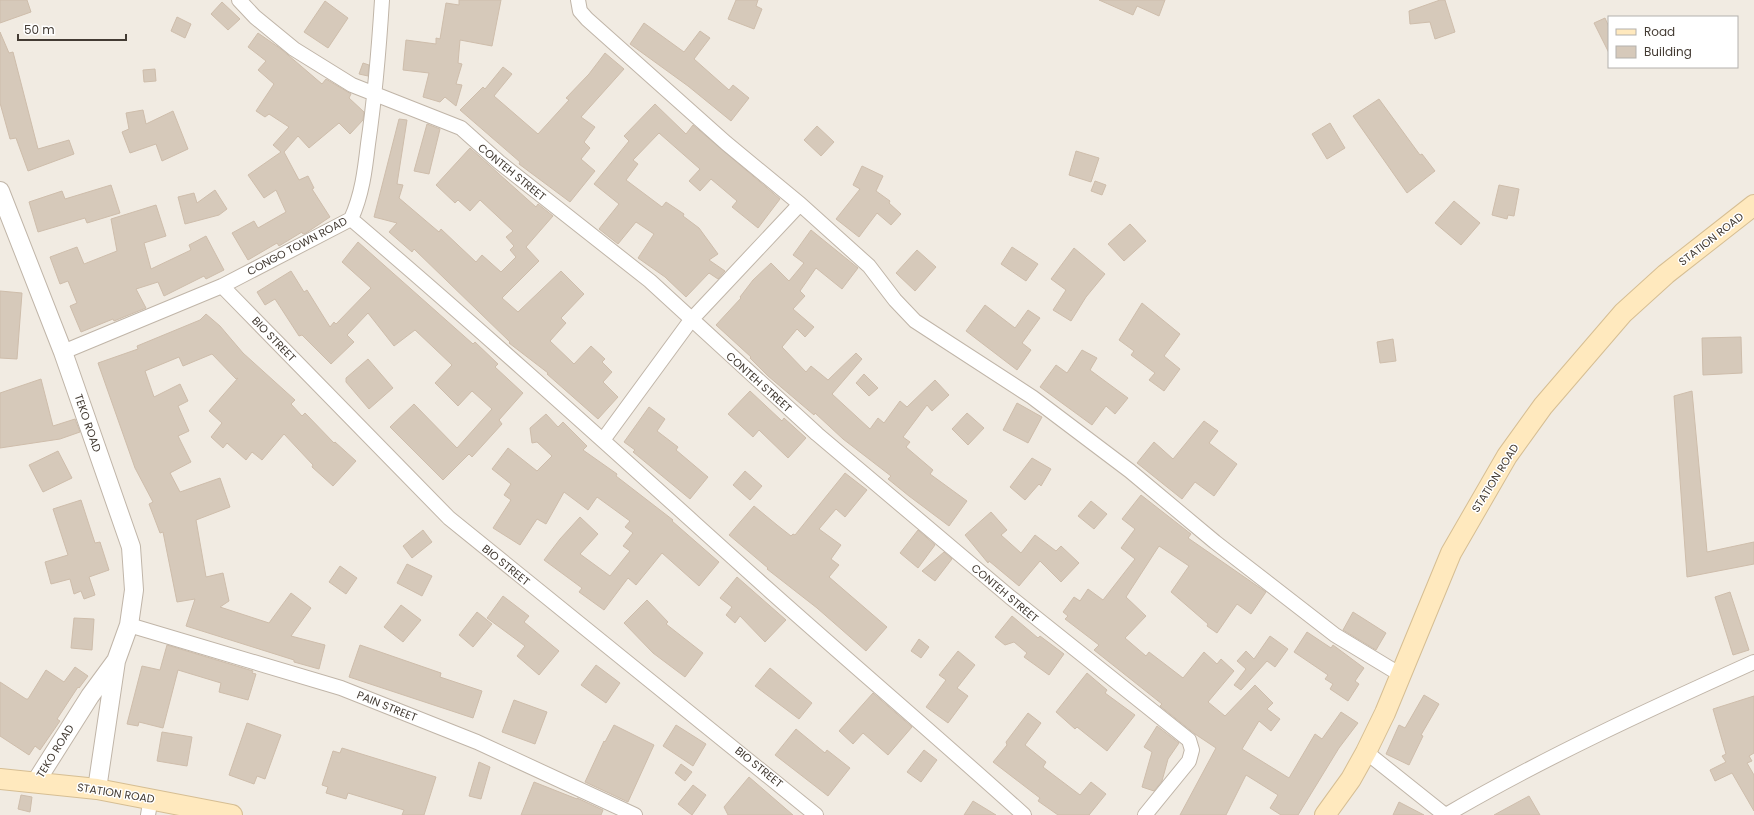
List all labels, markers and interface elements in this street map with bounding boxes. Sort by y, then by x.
scale bar [18,16,126,42]
legend [1608,16,1738,68]
text: 50 m [24,21,55,38]
text: Road [1644,23,1675,40]
text: Building [1644,43,1692,60]
street label: CONTEH STREET [475,140,549,204]
street label: STATION ROAD [1675,208,1747,269]
street label: CONGO TOWN ROAD [244,213,350,279]
street label: BIO STREET [248,313,300,365]
street label: CONTEH STREET [723,348,795,416]
street label: TEKO ROAD [71,392,105,454]
street label: STATION ROAD [1467,440,1523,515]
street label: BIO STREET [479,541,533,589]
street label: CONTEH STREET [968,560,1042,626]
street label: PAIN STREET [355,687,419,725]
street label: TEKO ROAD [32,721,78,781]
street label: BIO STREET [732,743,786,791]
street label: STATION ROAD [76,779,156,807]

